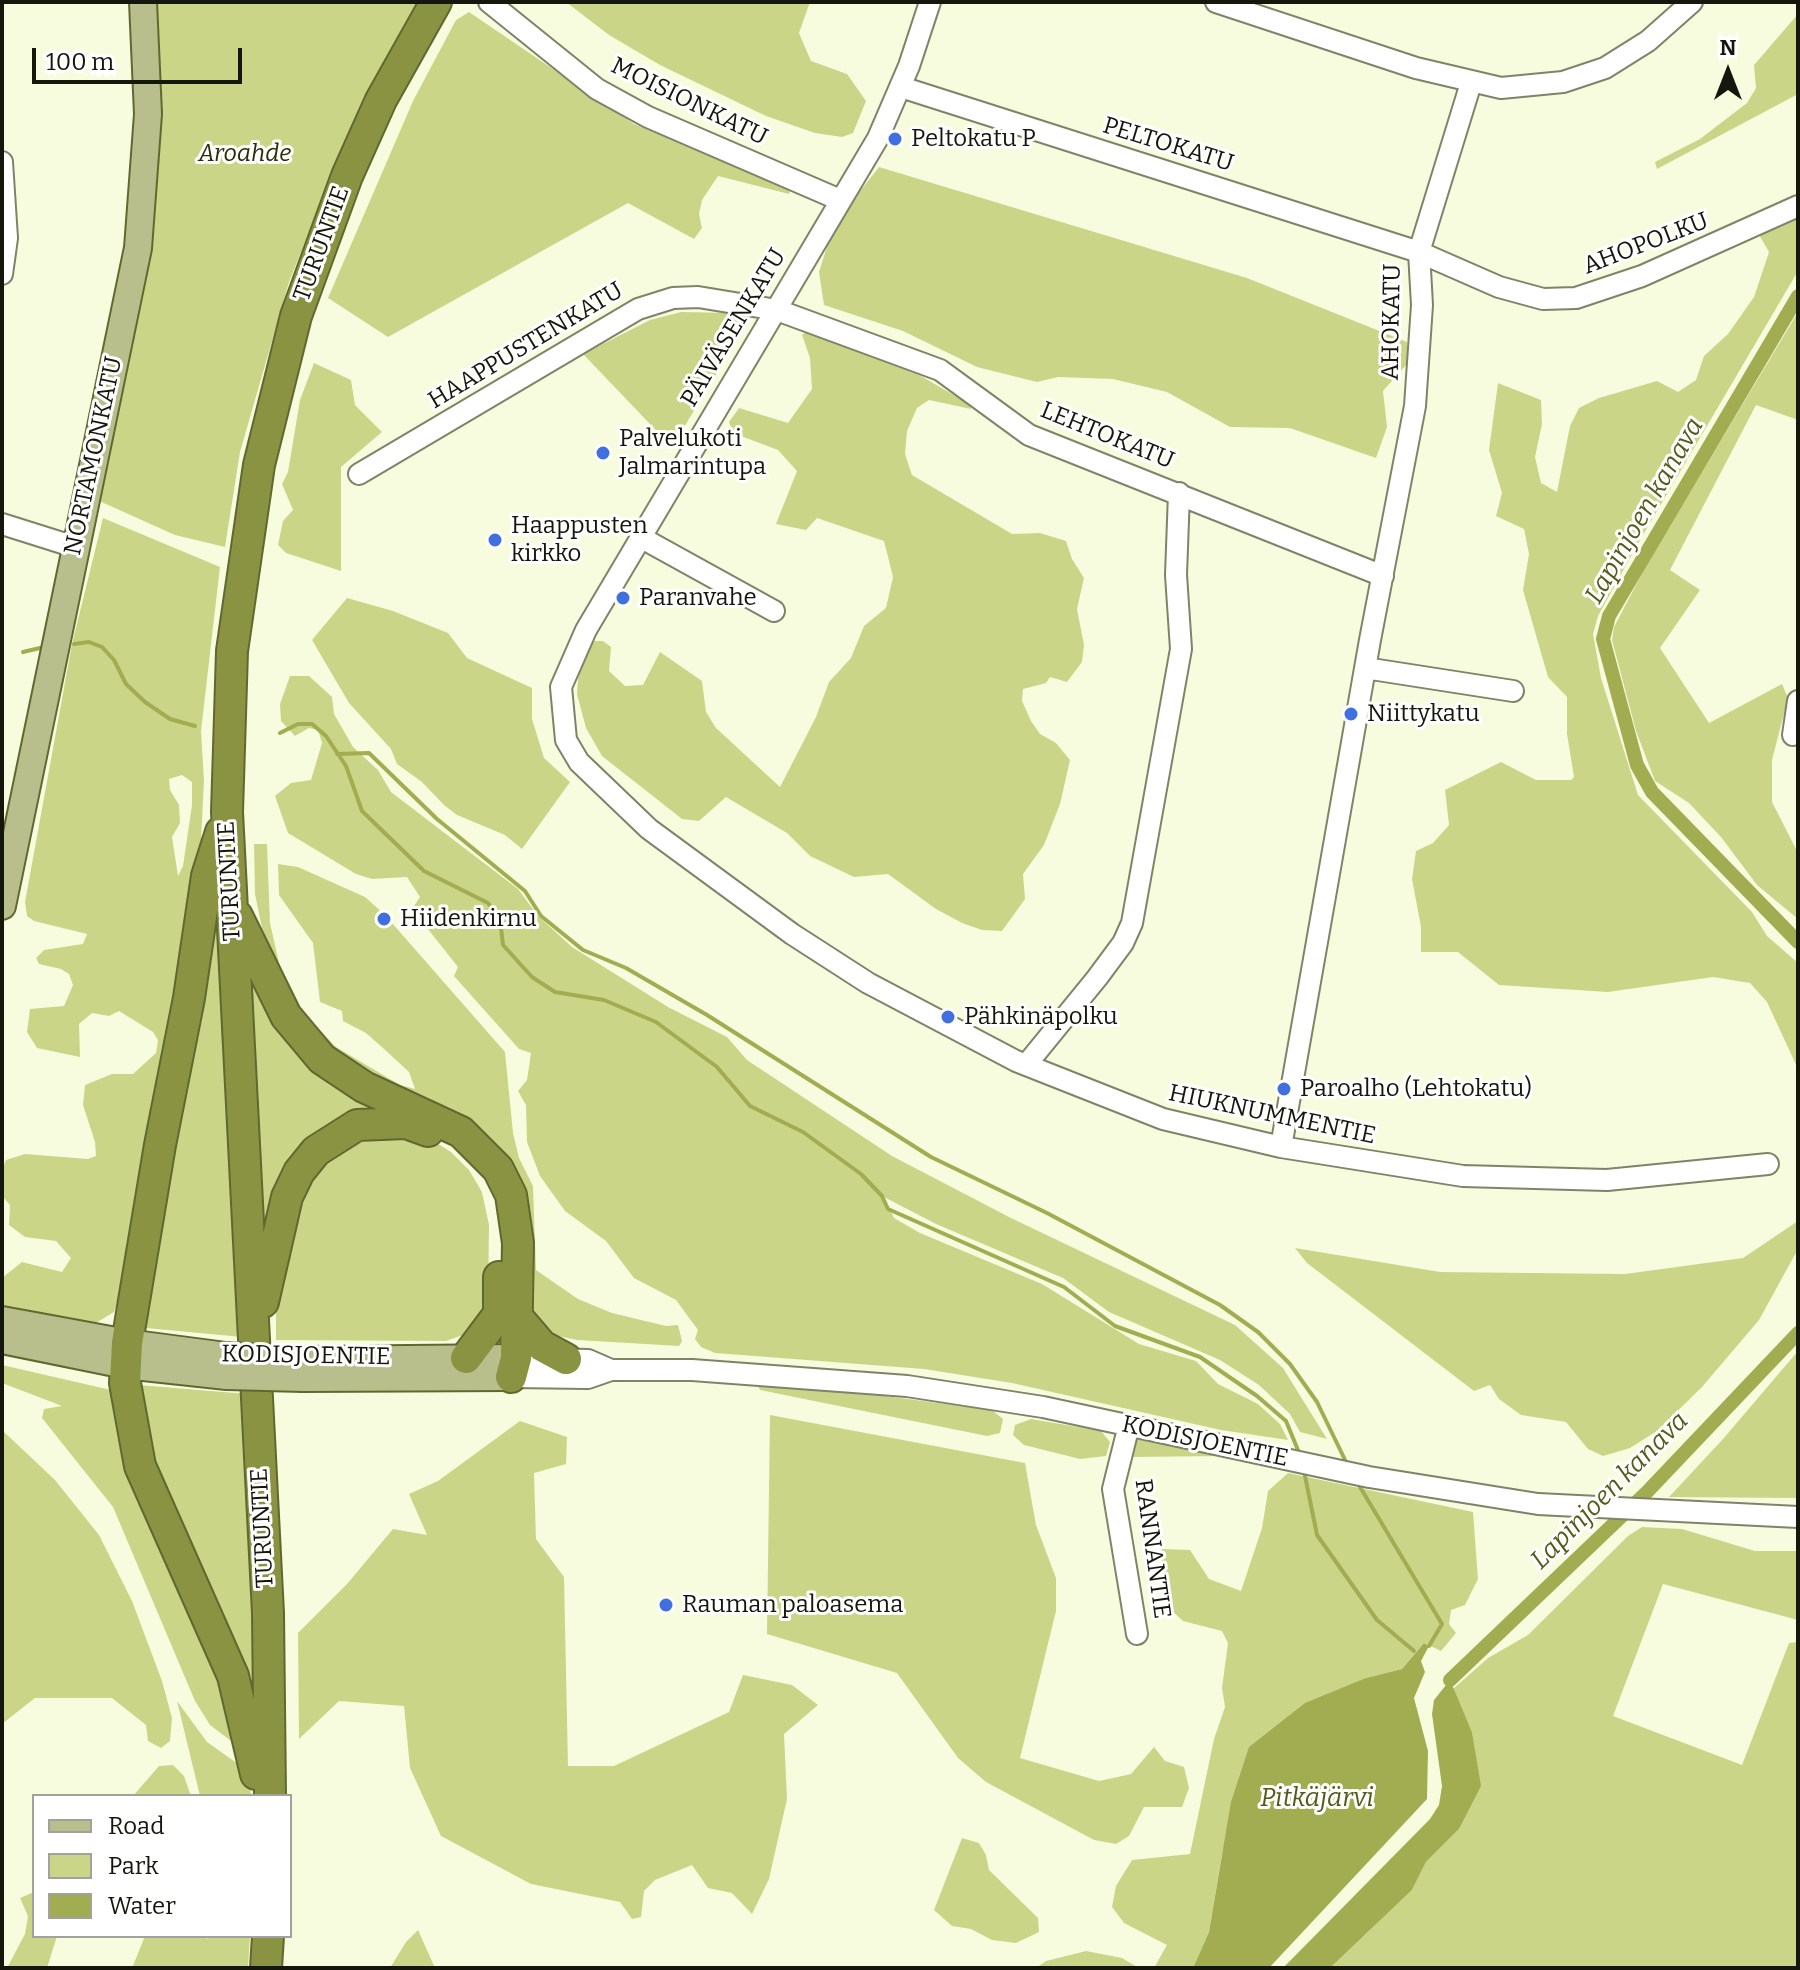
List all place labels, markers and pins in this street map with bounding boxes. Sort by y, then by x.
place label: Peltokatu P [911,125,1036,153]
marker: Peltokatu P [886,130,904,148]
place label: Palvelukoti Jalmarintupa [619,425,766,481]
marker: Palvelukoti Jalmarintupa [594,444,612,462]
place label: Haappusten kirkko [511,512,648,568]
marker: Haappusten kirkko [486,531,504,549]
place label: Paranvahe [639,584,757,612]
marker: Paranvahe [614,589,632,607]
place label: Niittykatu [1367,700,1480,728]
marker: Niittykatu [1342,705,1360,723]
place label: Hiidenkirnu [400,905,537,933]
marker: Hiidenkirnu [375,910,393,928]
place label: Pähkinäpolku [964,1003,1118,1031]
marker: Pähkinäpolku [939,1008,957,1026]
place label: Paroalho (Lehtokatu) [1300,1075,1532,1103]
marker: Paroalho (Lehtokatu) [1275,1080,1293,1098]
place label: Rauman paloasema [682,1591,903,1619]
marker: Rauman paloasema [657,1596,675,1614]

